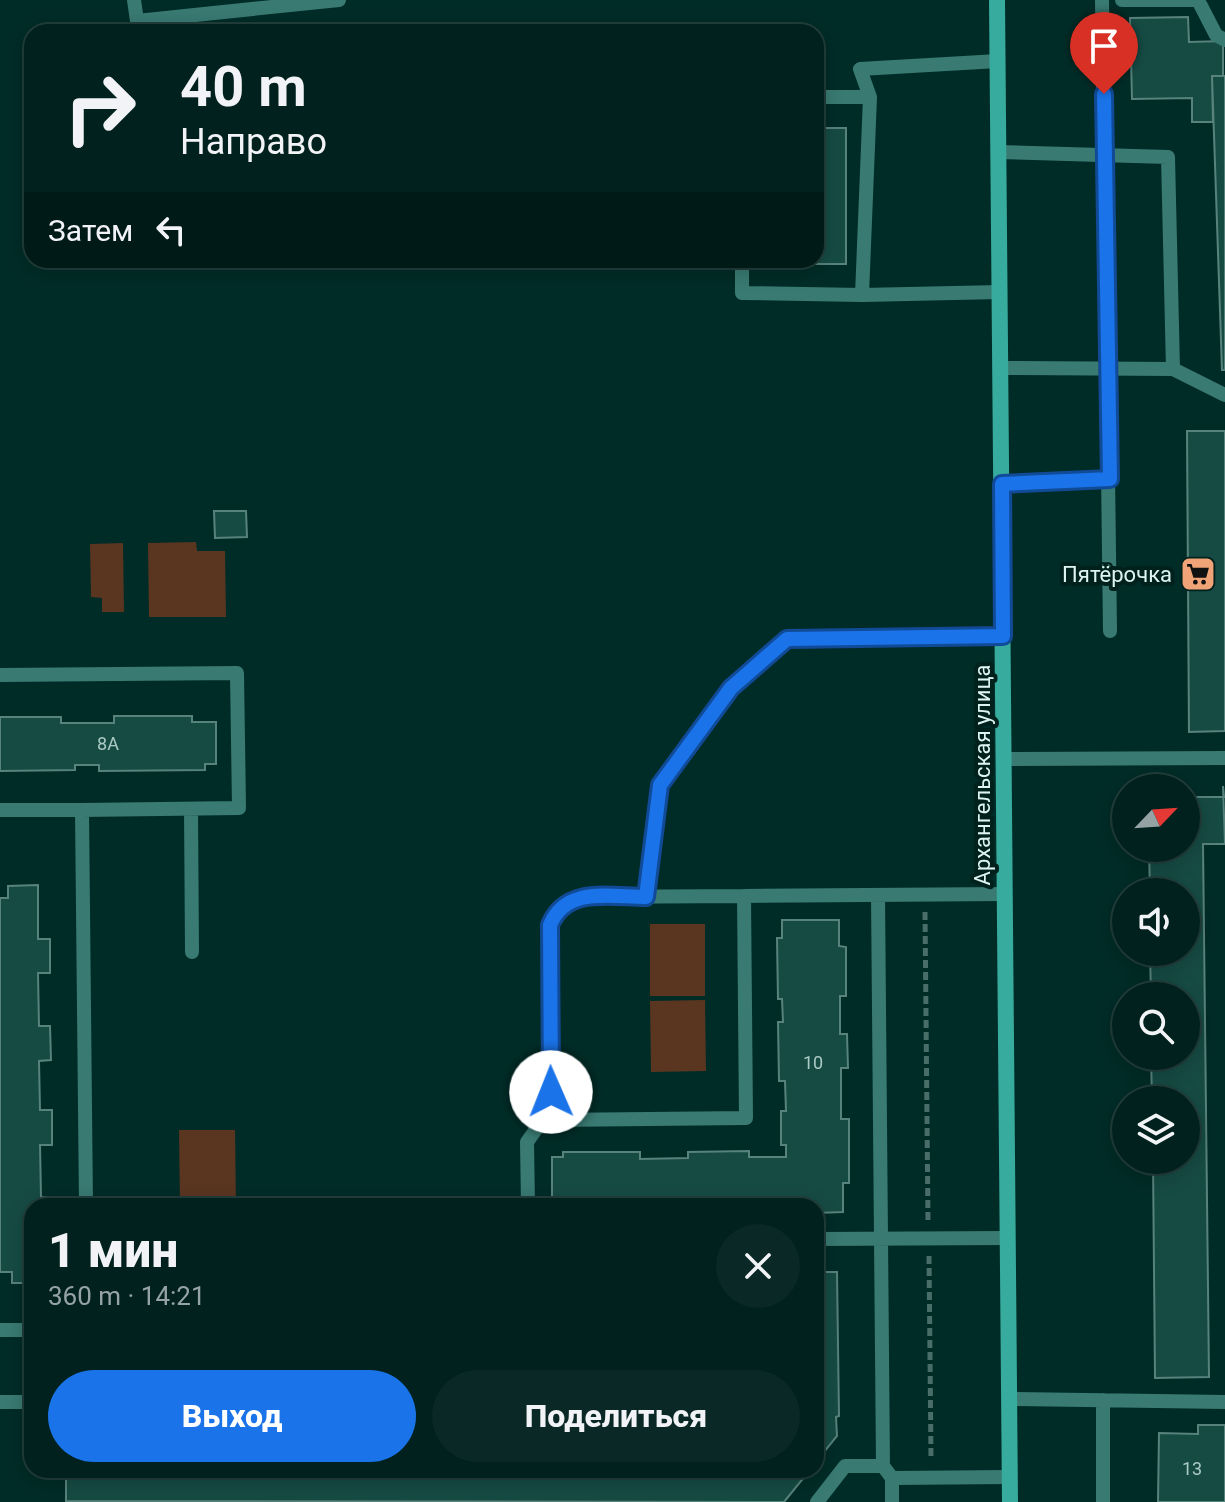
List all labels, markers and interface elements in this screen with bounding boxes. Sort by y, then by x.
pin [1070,12,1138,94]
icon: arrive [1082,24,1126,68]
text: 40 m [180,54,307,120]
icon: right [48,56,152,160]
text: Направо [180,121,327,163]
icon: left [149,208,193,252]
text: Затем [48,213,133,248]
supermarket icon: Пятёрочка [1179,555,1217,593]
place label: Пятёрочка [1062,562,1172,587]
street label: Архангельская улица [970,665,995,885]
house number: 8А [97,733,119,754]
north arrow [1112,774,1200,862]
map controls [1112,774,1200,1174]
button: sound [1112,878,1200,966]
button: search [1112,982,1200,1070]
position arrow [509,1050,593,1134]
house number: 10 [803,1052,823,1073]
button: layers [1112,1086,1200,1174]
text: 1 мин [48,1222,178,1279]
button: close [716,1224,800,1308]
text: 360 m · 14:21 [48,1281,206,1311]
button: Выход [48,1370,416,1462]
button: Поделиться [432,1370,800,1462]
house number: 13 [1182,1458,1202,1479]

